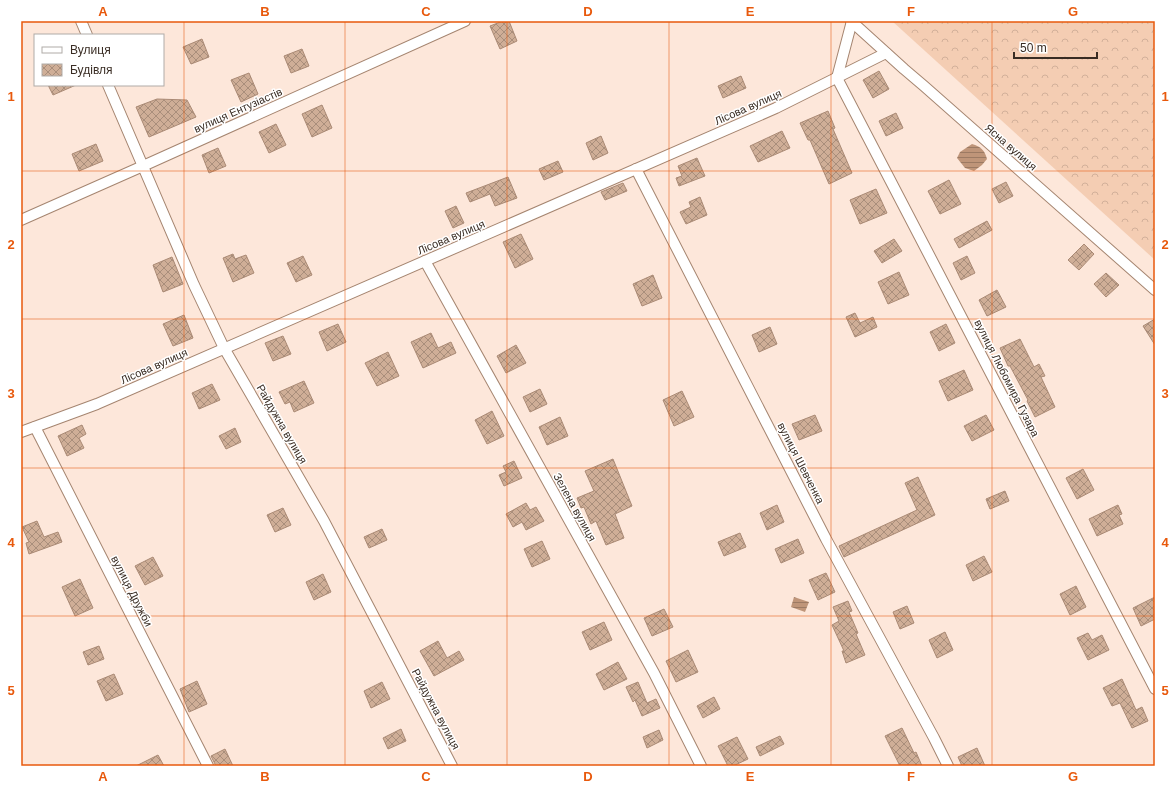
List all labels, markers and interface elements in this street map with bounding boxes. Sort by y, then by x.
text: A [98,4,108,19]
text: B [260,4,270,19]
text: C [421,4,431,19]
text: D [583,4,593,19]
text: E [746,4,755,19]
text: F [907,4,915,19]
text: G [1068,4,1078,19]
legend [34,34,164,86]
scale bar [1014,34,1097,60]
text: 50 m [1020,41,1047,55]
text: Вулиця [70,43,111,57]
text: Будівля [70,63,112,77]
street label: вулиця Ентузіастів [192,85,284,135]
street label: Лісова вулиця [713,87,783,127]
text: 1 [7,89,15,104]
text: 1 [1161,89,1169,104]
street label: Ясна вулиця [983,121,1039,173]
street label: Лісова вулиця [416,217,487,257]
text: 2 [7,237,15,252]
text: 2 [1161,237,1169,252]
street label: вулиця Любомира Гузара [972,317,1042,439]
street label: Лісова вулиця [119,346,189,386]
street label: Райдужна вулиця [254,382,310,466]
text: 3 [7,386,15,401]
text: 3 [1161,386,1169,401]
street label: вулиця Шевченка [775,420,827,506]
street label: Зелена вулиця [551,471,599,543]
text: 4 [7,535,15,550]
text: 4 [1161,535,1169,550]
street label: вулиця Дружби [109,554,155,628]
street label: Райдужна вулиця [410,667,462,751]
text: 5 [7,683,15,698]
text: 5 [1161,683,1169,698]
text: A [98,769,108,784]
text: B [260,769,270,784]
text: C [421,769,431,784]
text: D [583,769,593,784]
text: E [746,769,755,784]
text: F [907,769,915,784]
text: G [1068,769,1078,784]

